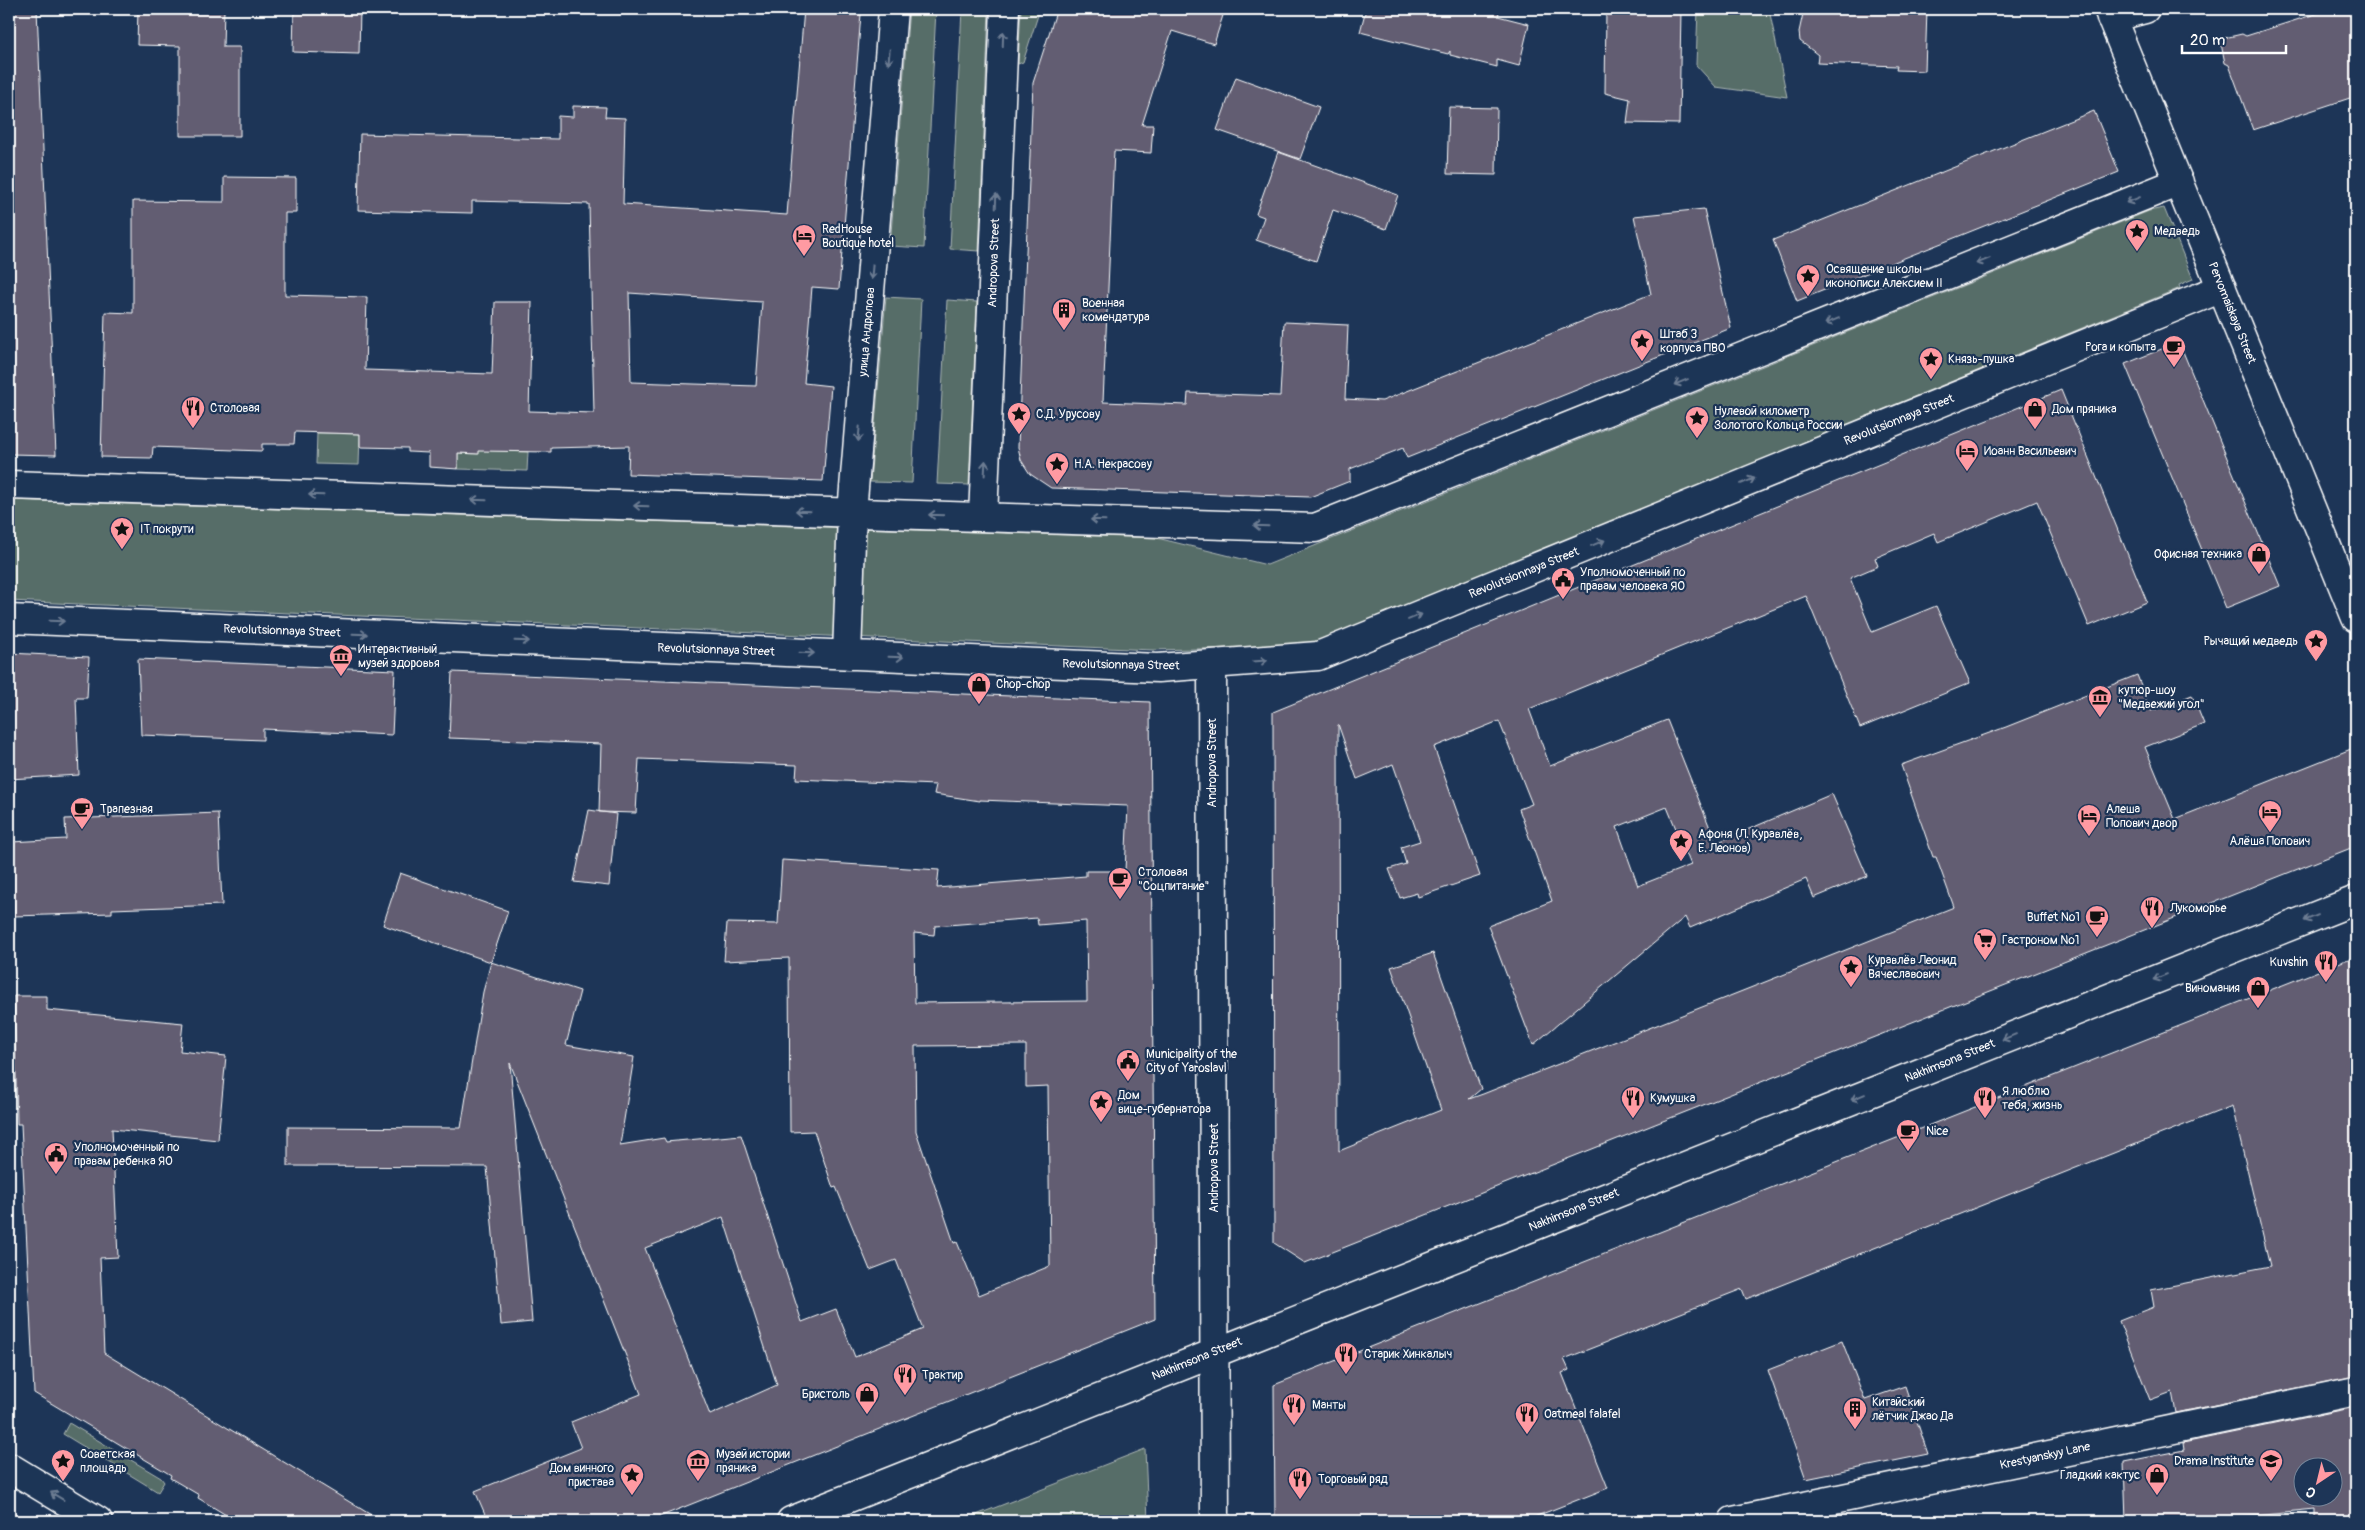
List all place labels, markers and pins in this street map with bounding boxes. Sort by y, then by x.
place icon: Медведь [2124,218,2150,252]
place label: RedHouse Boutique hotel [822,222,894,251]
hotel icon: RedHouse Boutique hotel [791,223,817,257]
place label: Медведь [2154,224,2200,239]
place label: Освящение школы иконописи Алексием II [1826,262,1943,291]
place icon: Освящение школы иконописи Алексием II [1795,263,1821,297]
place label: Военная комендатура [1082,296,1150,325]
building icon: Военная комендатура [1051,297,1077,331]
place label: Штаб 3 корпуса ПВО [1660,327,1726,356]
place icon: Штаб 3 корпуса ПВО [1629,328,1655,362]
cafe icon: Рога и копыта [2161,334,2187,368]
place label: Рога и копыта [2085,340,2156,355]
place icon: Князь-пушка [1918,346,1944,380]
place label: Князь-пушка [1948,352,2015,367]
restaurant icon: Столовая [180,395,206,429]
shop icon: Дом пряника [2022,396,2048,430]
place label: Столовая [210,401,260,416]
place icon: С.Д. Урусову [1006,401,1032,435]
place label: Дом пряника [2051,402,2117,417]
place label: Нулевой километр Золотого Кольца России [1714,404,1843,433]
place icon: Нулевой километр Золотого Кольца России [1684,405,1710,439]
place label: С.Д. Урусову [1036,407,1100,422]
hotel icon: Иоанн Васильевич [1954,438,1980,472]
place label: Иоанн Васильевич [1984,444,2077,459]
place icon: Н.А. Некрасову [1044,451,1070,485]
place label: Н.А. Некрасову [1074,457,1152,472]
place icon: IT покрути [109,516,135,550]
place label: IT покрути [140,522,194,537]
shop icon: Офисная техника [2246,541,2272,575]
place label: Офисная техника [2154,547,2242,562]
place label: Уполномоченный по правам человека ЯО [1580,565,1686,594]
public building icon: Уполномоченный по правам человека ЯО [1550,566,1576,600]
place icon: Рычащий медведь [2303,628,2329,662]
place label: Рычащий медведь [2204,634,2298,649]
place label: Интерактивный музей здоровья [358,642,440,671]
museum icon: Интерактивный музей здоровья [328,643,354,677]
shop icon: Chop-chop [966,671,992,705]
place label: Chop-chop [996,677,1051,692]
place label: кутюр-шоу "Медвежий угол" [2118,683,2205,712]
museum icon: кутюр-шоу "Медвежий угол" [2087,684,2113,718]
cafe icon: Трапезная [69,796,95,830]
hotel icon: Алёша Попович [2257,799,2283,833]
place label: Трапезная [100,802,153,817]
place label: Алеша Попович двор [2106,802,2178,831]
hotel icon: Алеша Попович двор [2076,803,2102,837]
place label: Афоня (Л. Куравлёв, Е. Леонов) [1698,827,1802,856]
place icon: Афоня (Л. Куравлёв, Е. Леонов) [1668,828,1694,862]
place label: Алёша Попович [2230,834,2310,849]
place label: Столовая "Соцпитание" [1138,865,1209,894]
cafe icon: Столовая "Соцпитание" [1107,866,1133,900]
restaurant icon: Лукоморье [2139,895,2165,929]
place label: Лукоморье [2169,901,2226,916]
cafe icon: Buffet №1 [2084,904,2110,938]
place label: Buffet №1 [2027,910,2080,925]
supermarket icon: Гастроном №1 [1972,927,1998,961]
place label: Гастроном №1 [2002,933,2080,948]
restaurant icon: Kuvshin [2313,949,2339,983]
place label: Куравлёв Леонид Вячеславович [1868,953,1957,982]
place icon: Куравлёв Леонид Вячеславович [1838,954,1864,988]
place label: Kuvshin [2269,955,2308,970]
shop icon: Виномания [2245,975,2271,1009]
place label: Виномания [2185,981,2240,996]
place label: Municipality of the City of Yaroslavl [1146,1047,1237,1076]
public building icon: Municipality of the City of Yaroslavl [1115,1048,1141,1082]
place label: Я люблю тебя, жизнь [2002,1084,2062,1113]
restaurant icon: Кумушка [1620,1085,1646,1119]
restaurant icon: Я люблю тебя, жизнь [1972,1085,1998,1119]
place label: Дом вице-губернатора [1117,1088,1211,1117]
place icon: Дом вице-губернатора [1088,1089,1114,1123]
place label: Кумушка [1650,1091,1696,1106]
cafe icon: Nice [1895,1118,1921,1152]
place label: Nice [1926,1124,1948,1139]
place label: Уполномоченный по правам ребенка ЯО [74,1140,180,1169]
public building icon: Уполномоченный по правам ребенка ЯО [43,1141,69,1175]
restaurant icon: Старик Хинкалыч [1333,1341,1359,1375]
place label: Старик Хинкалыч [1364,1347,1452,1362]
restaurant icon: Трактир [892,1362,918,1396]
place label: Трактир [922,1368,963,1383]
shop icon: Бристоль [854,1381,880,1415]
place label: Бристоль [802,1387,850,1402]
restaurant icon: Манты [1281,1392,1307,1426]
place label: Китайский лётчик Джао Да [1872,1395,1954,1424]
building icon: Китайский лётчик Джао Да [1842,1396,1868,1430]
place label: Манты [1312,1398,1346,1413]
restaurant icon: Oatmeal falafel [1514,1401,1540,1435]
place label: Oatmeal falafel [1544,1407,1621,1422]
place label: Советская площадь [80,1447,136,1476]
place label: Музей истории пряника [716,1447,790,1476]
place icon: Советская площадь [50,1448,76,1482]
museum icon: Музей истории пряника [685,1448,711,1482]
school or university icon: Drama Institute [2258,1448,2284,1482]
place label: Drama Institute [2174,1454,2254,1469]
place label: Дом винного пристава [549,1461,615,1490]
place icon: Дом винного пристава [619,1462,645,1496]
shop icon: Гладкий кактус [2144,1462,2170,1496]
restaurant icon: Торговый ряд [1287,1466,1313,1500]
place label: Гладкий кактус [2060,1468,2140,1483]
place label: Торговый ряд [1318,1472,1389,1487]

